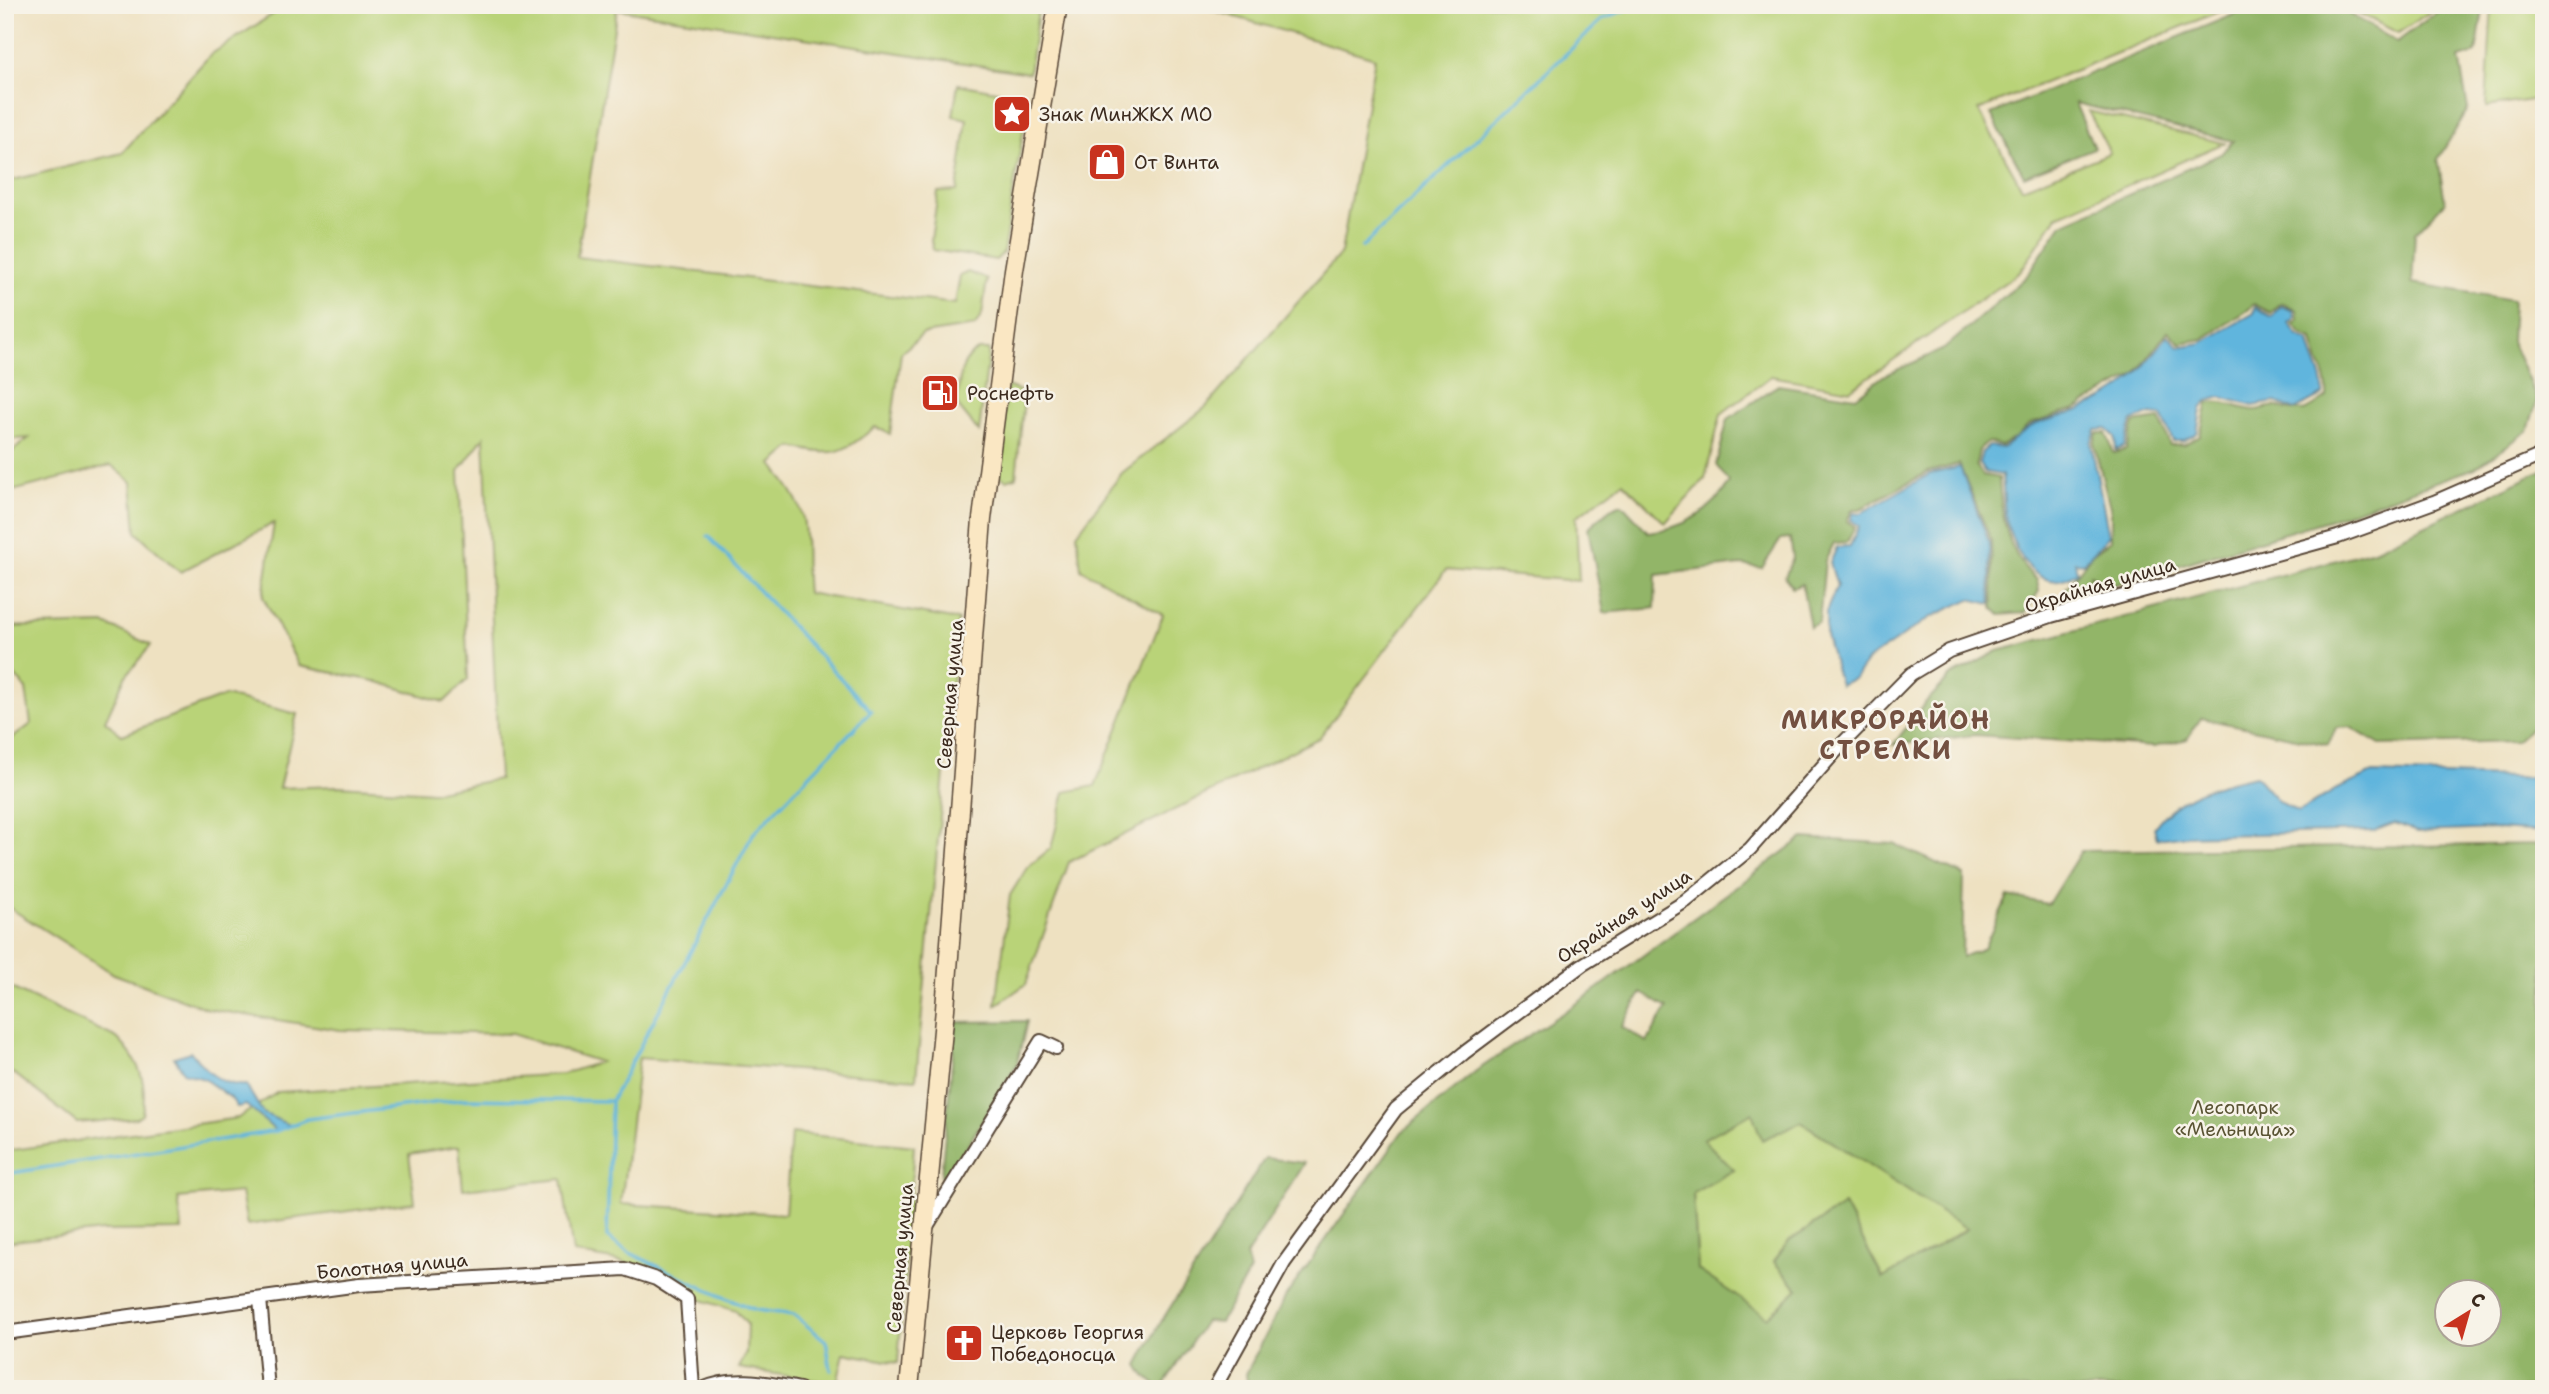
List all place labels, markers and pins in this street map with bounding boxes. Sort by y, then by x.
place icon: Знак МинЖКХ МО [991,93,1033,135]
place label: Знак МинЖКХ МО [1039,102,1212,127]
shop icon: От Винта [1086,141,1128,183]
place label: От Винта [1134,150,1219,175]
fuel station icon: Роснефть [919,372,961,414]
place label: Роснефть [967,381,1054,406]
place label: Церковь Георгия Победоносца [991,1320,1144,1367]
church icon: Церковь Георгия Победоносца [943,1322,985,1364]

